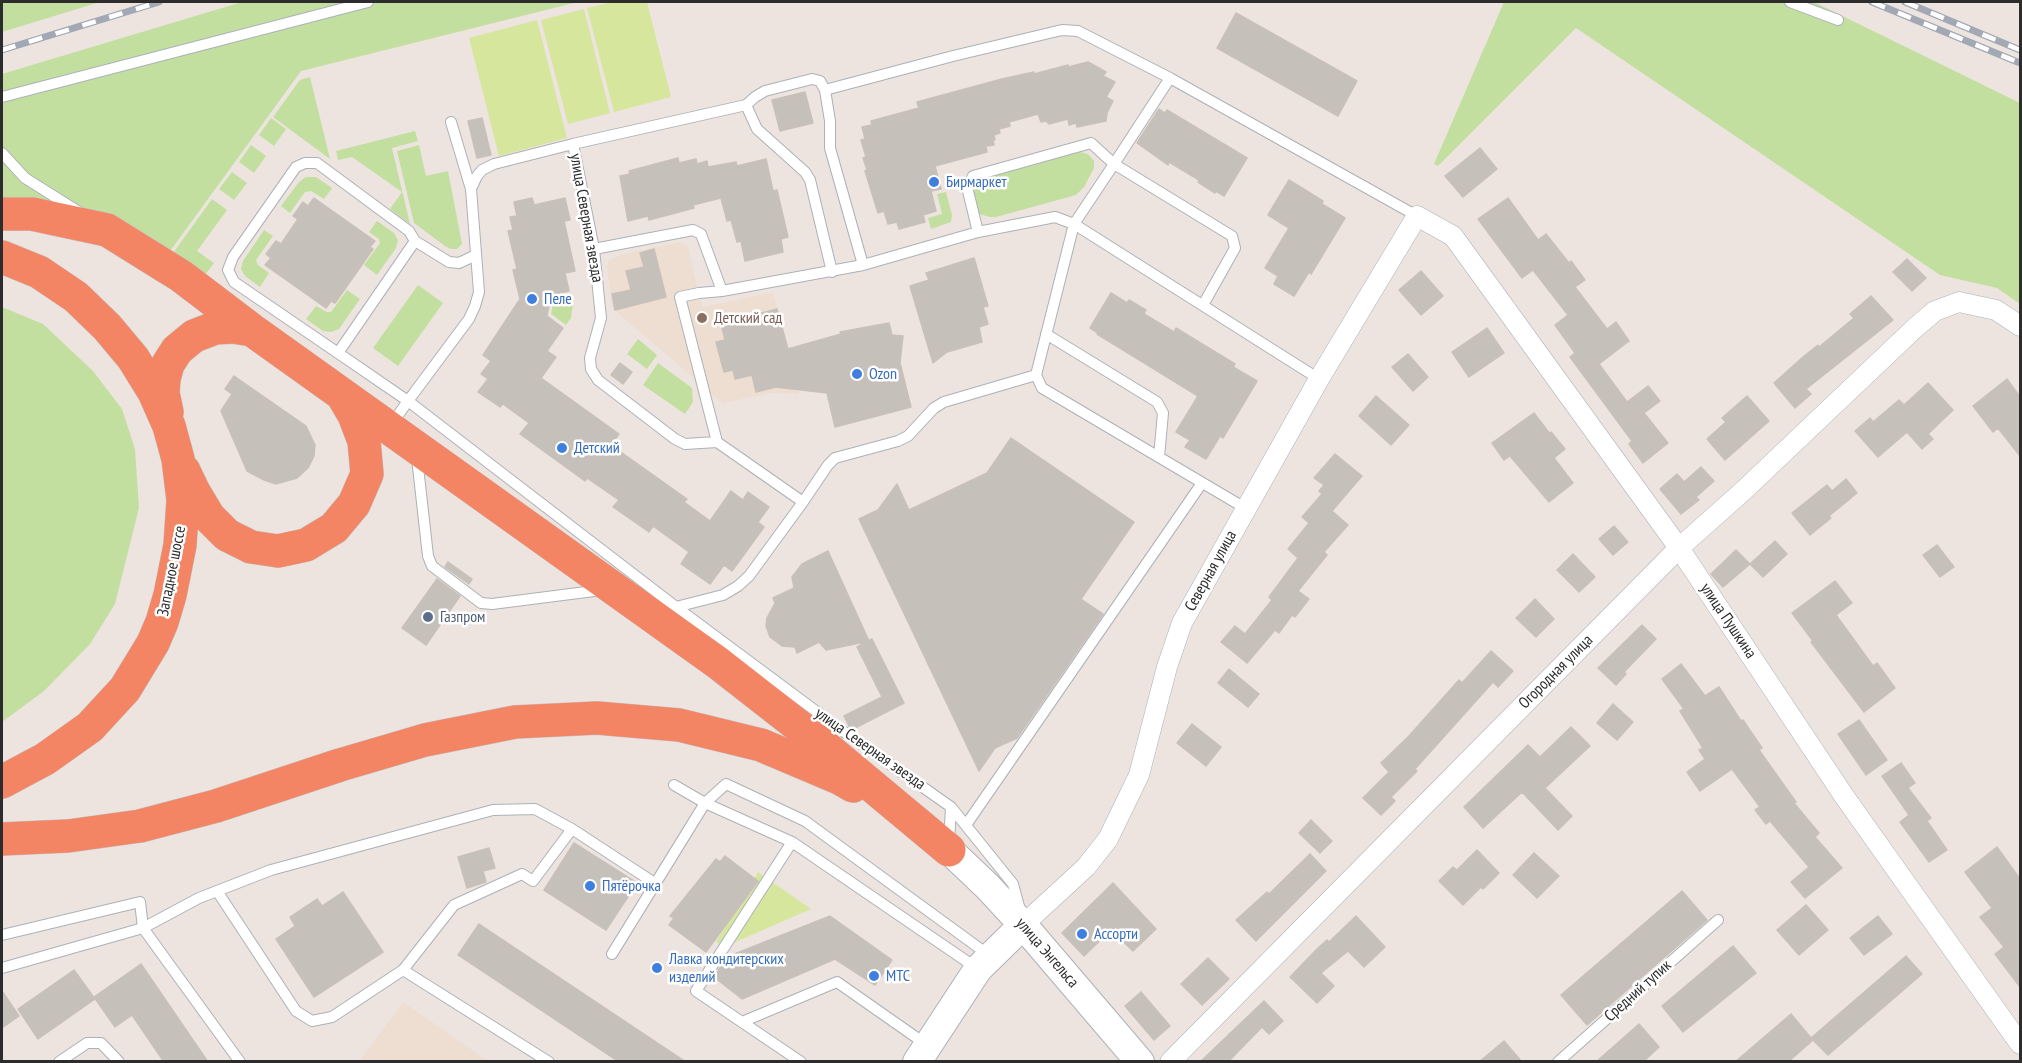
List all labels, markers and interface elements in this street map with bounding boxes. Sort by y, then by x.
street label: улица Северная звезда [565,152,607,284]
place label: Бирмаркет [946,172,1007,192]
marker: Бирмаркет [927,175,941,189]
place label: Пеле [544,289,572,309]
marker: Пеле [525,292,539,306]
place label: Детский сад [714,308,782,328]
marker: Детский сад [695,311,709,325]
place label: Ozon [869,364,897,384]
marker: Ozon [850,367,864,381]
place label: Детский [574,438,620,458]
marker: Детский [555,441,569,455]
street label: Западное шоссе [154,524,190,618]
street label: Северная улица [1181,527,1241,615]
street label: улица Пушкина [1696,580,1760,662]
place label: Газпром [440,607,485,627]
marker: Газпром [421,610,435,624]
street label: Огородная улица [1515,631,1597,713]
street label: улица Северная звезда [811,704,929,794]
place label: Пятёрочка [602,876,661,896]
marker: Пятёрочка [583,879,597,893]
street label: улица Энгельса [1012,914,1082,992]
place label: Ассорти [1094,924,1138,944]
marker: Ассорти [1075,927,1089,941]
place label: Лавка кондитерских изделий [669,949,784,987]
street label: Средний тупик [1601,956,1675,1026]
marker: Лавка кондитерских изделий [650,961,664,975]
place label: МТС [886,966,910,986]
marker: МТС [867,969,881,983]

